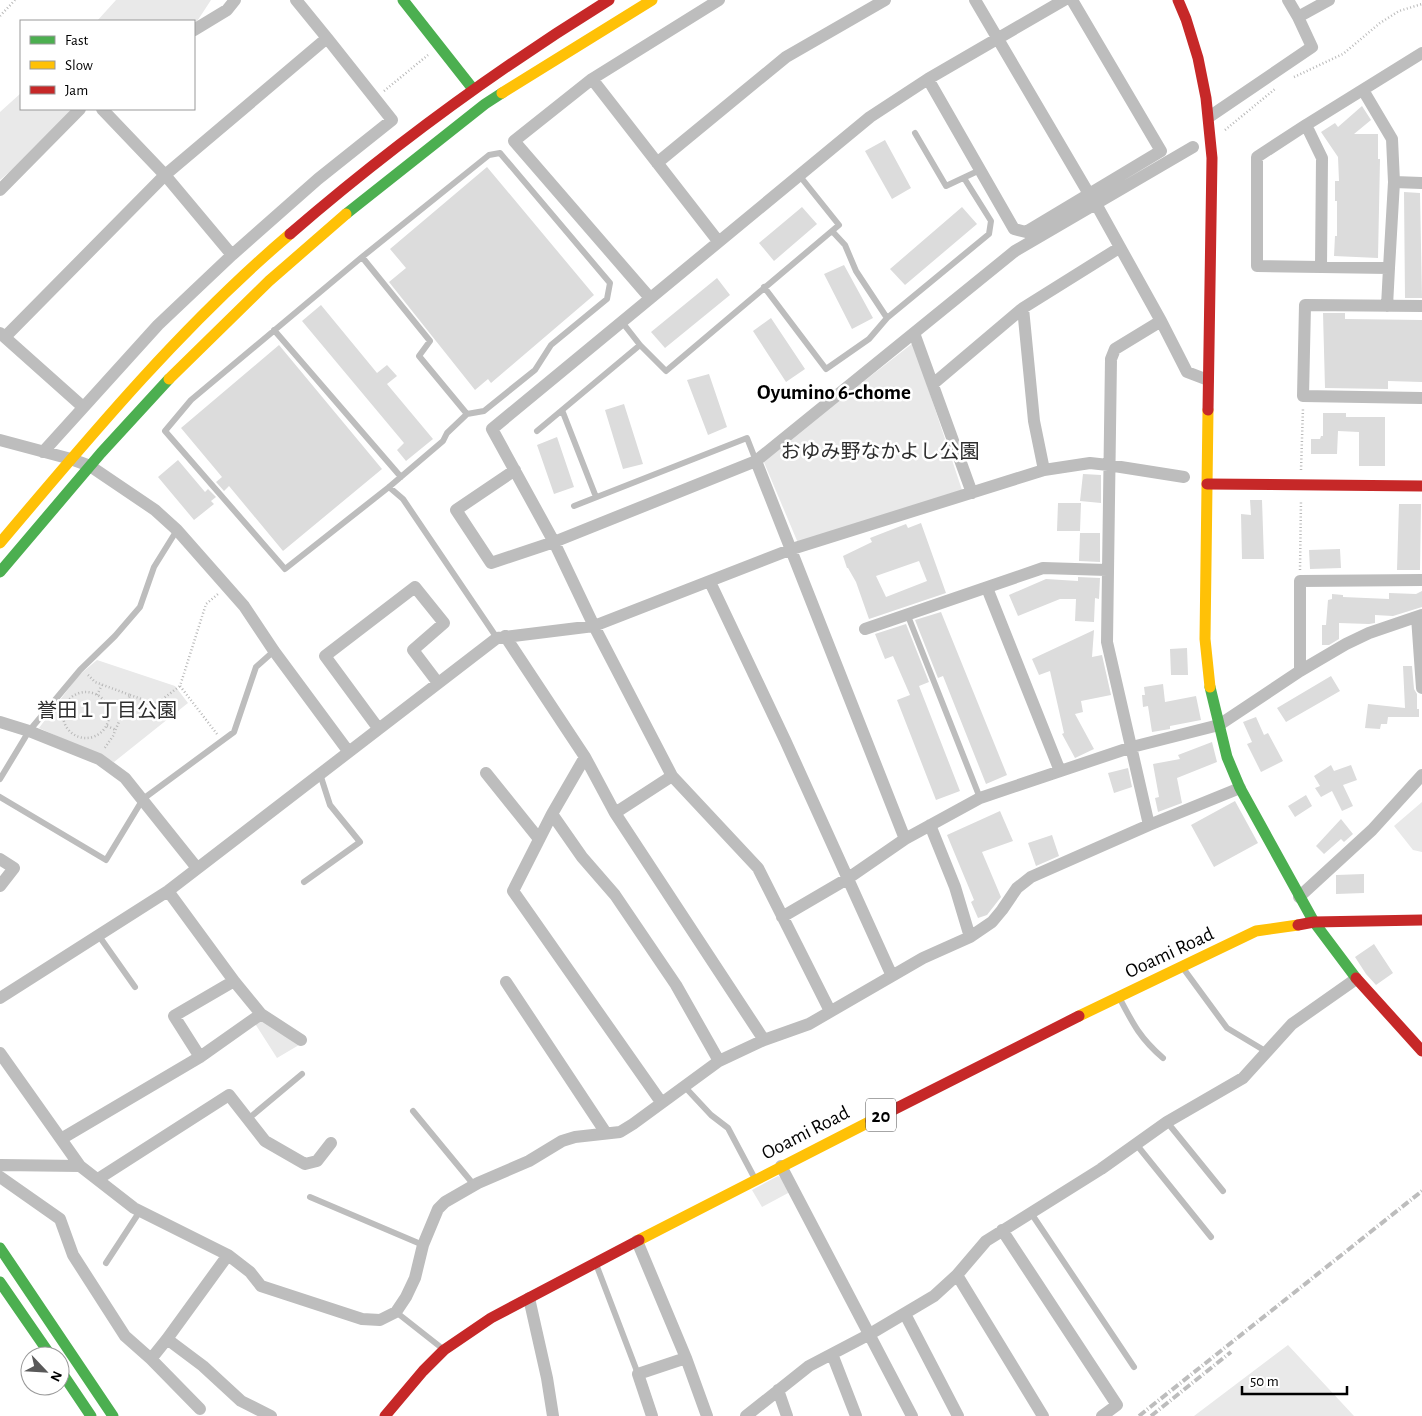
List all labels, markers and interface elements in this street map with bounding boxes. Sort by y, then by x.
legend [20,20,195,110]
text: Fast [65,33,89,48]
text: Slow [65,58,93,73]
text: Jam [65,83,88,98]
district label: Oyumino 6-chome [757,382,911,403]
park label: おゆみ野なかよし公園 [781,441,980,462]
park label: 誉田１丁目公園 [37,700,177,721]
street label: Ooami Road [1122,924,1217,982]
road number: 20 [866,1098,896,1132]
street label: Ooami Road [758,1102,853,1163]
north arrow [20,1346,70,1396]
scale bar [1242,1364,1347,1396]
text: N [47,1369,64,1383]
text: 50 m [1250,1374,1279,1389]

